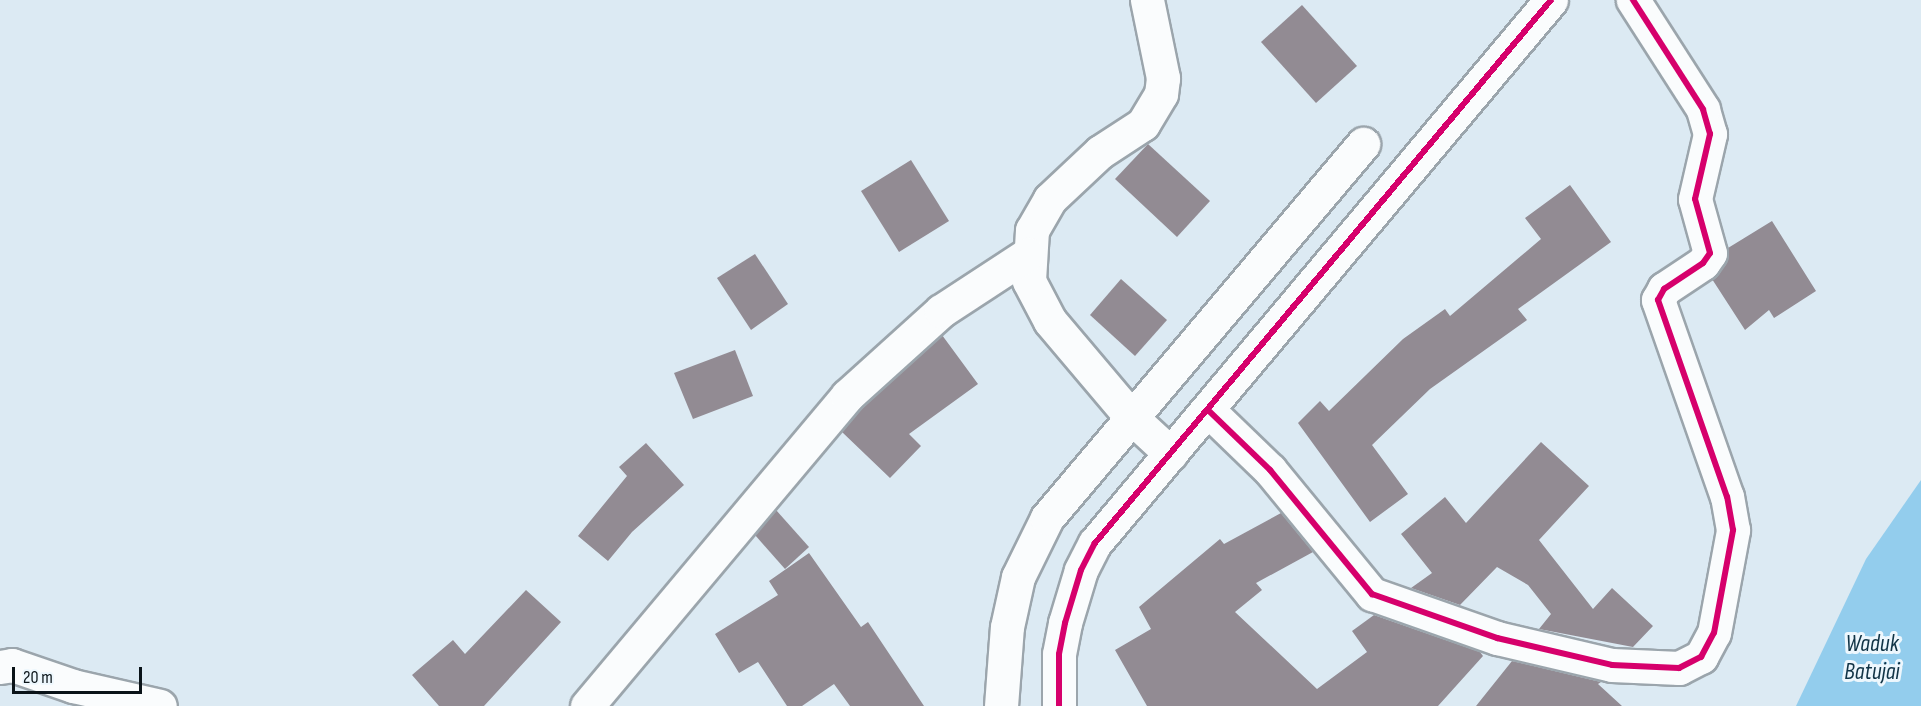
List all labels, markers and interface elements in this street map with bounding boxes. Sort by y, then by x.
water label: Waduk Batujai [1844,630,1900,686]
scale bar [15,655,146,693]
text: 20 m [23,667,53,688]

